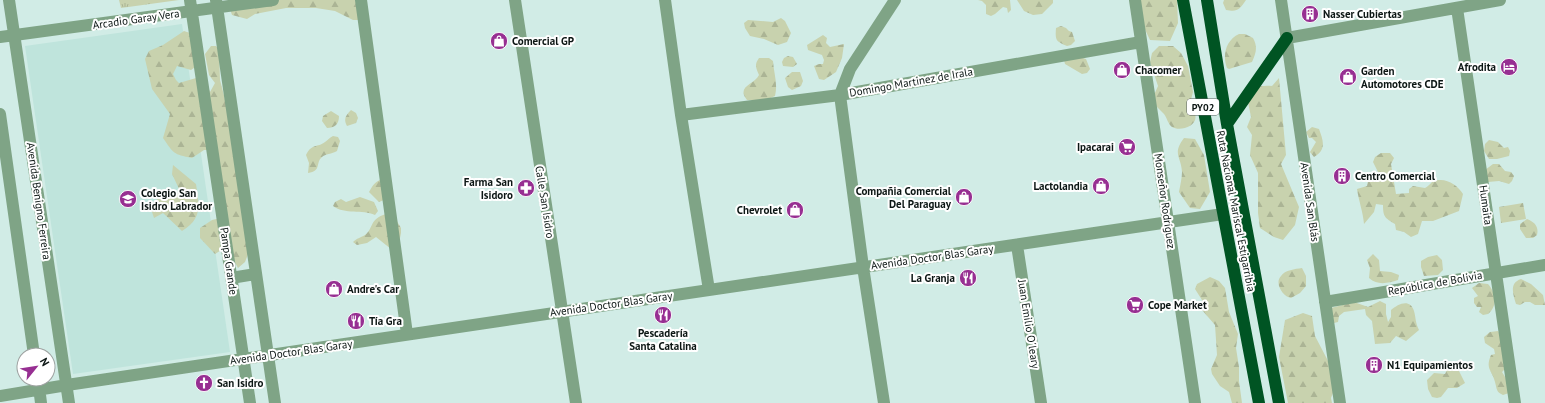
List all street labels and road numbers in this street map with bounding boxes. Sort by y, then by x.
street label: Arcadio Garay Vera [92,6,180,32]
street label: Domingo Martinez de Irala [848,64,974,100]
road number: PY02 [1187,99,1219,115]
street label: Ruta Nacional Mariscal Estigarribia [1213,129,1259,293]
street label: Avenida Benigno Ferreira [24,141,54,261]
street label: Monseñor Rodríguez [1151,152,1179,250]
street label: Avenida San Blás [1297,161,1323,243]
street label: Calle San Isidro [532,165,558,239]
street label: Humaita [1476,184,1496,226]
street label: Pampa Grande [217,226,241,296]
street label: Avenida Doctor Blas Garay [870,241,995,273]
street label: República de Bolivia [1387,268,1483,298]
street label: Juan Emilio O´leary [1015,278,1043,370]
street label: Avenida Doctor Blas Garay [549,288,674,320]
street label: Avenida Doctor Blas Garay [229,336,354,368]

